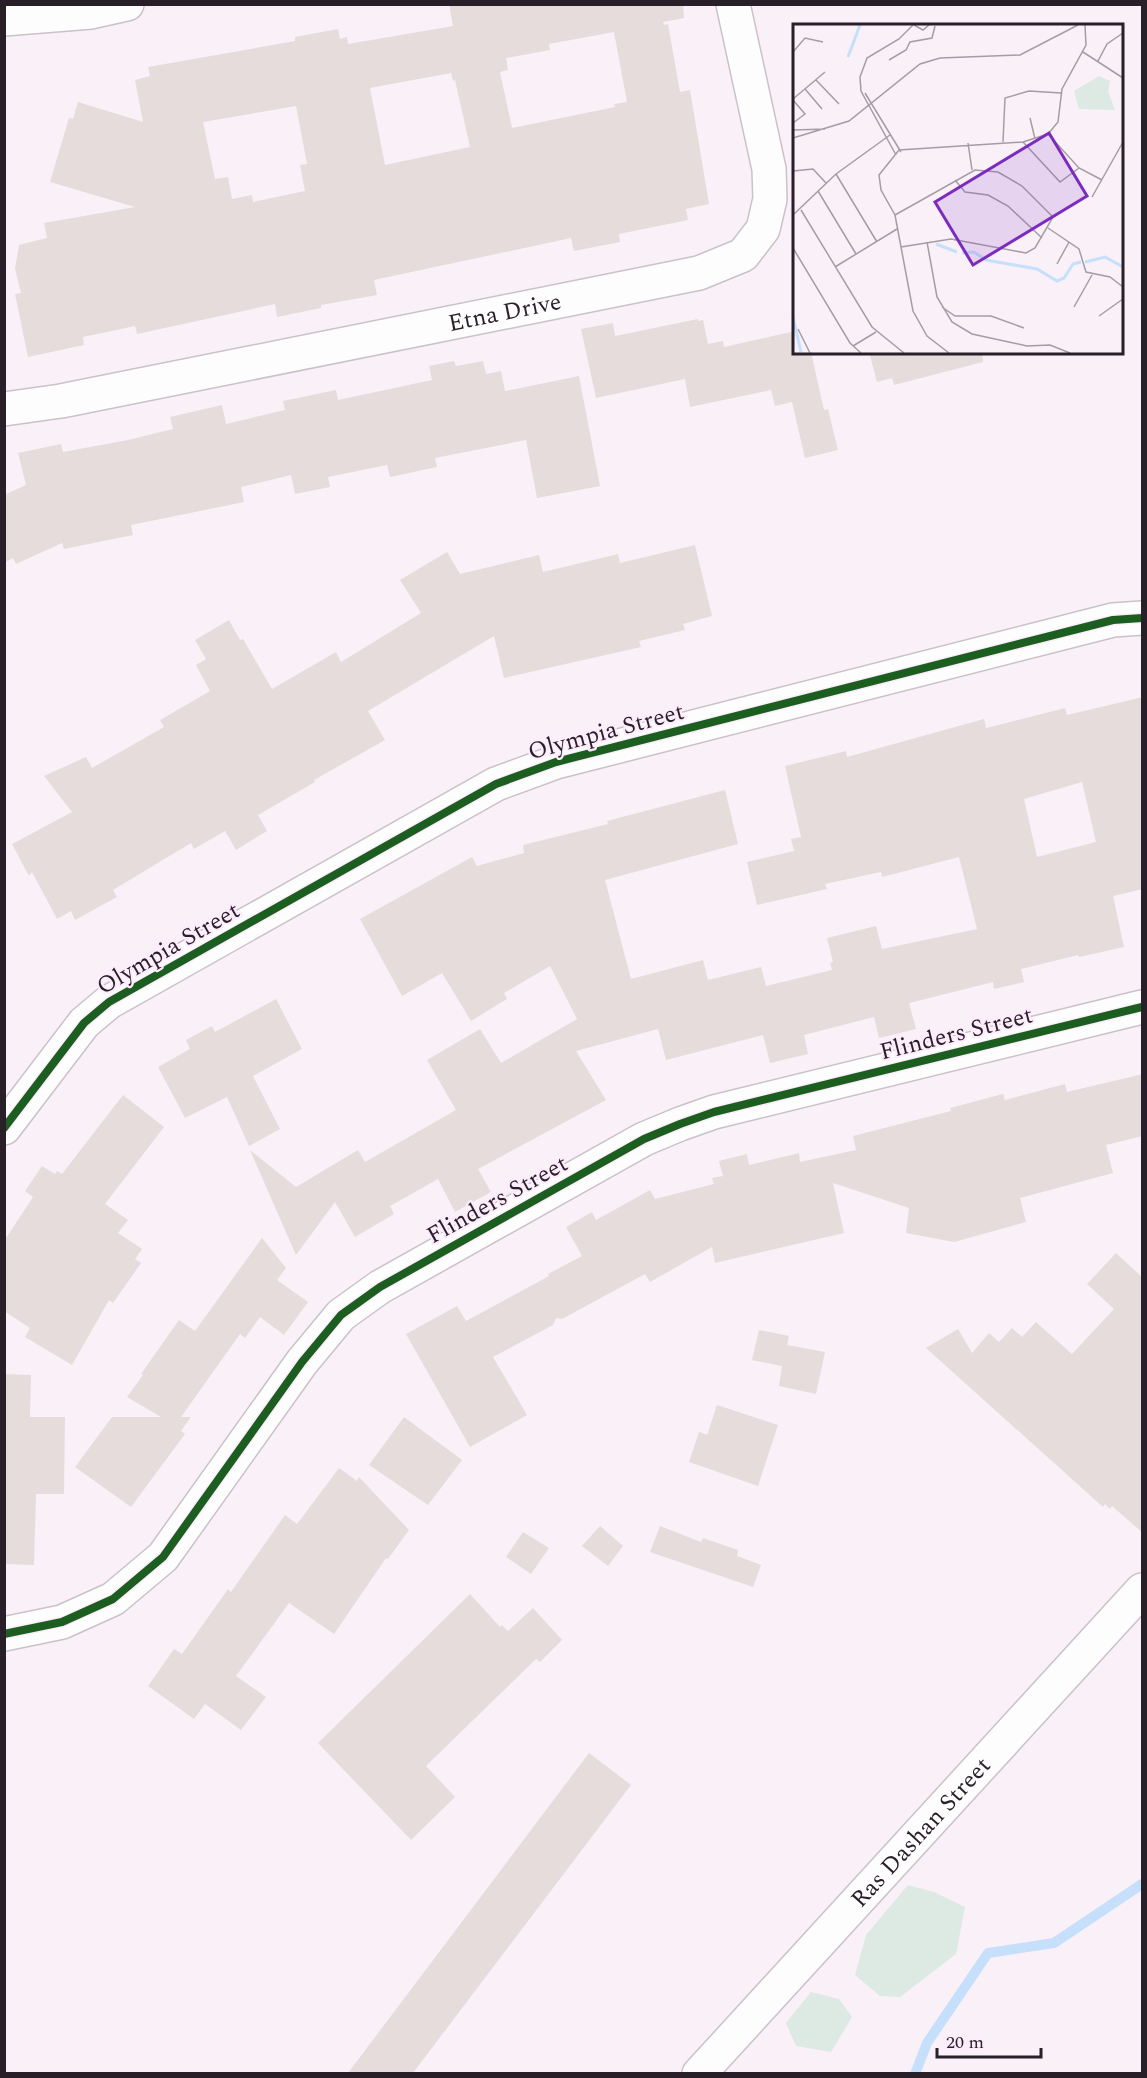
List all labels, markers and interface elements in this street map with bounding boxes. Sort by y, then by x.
inset map [793,24,1123,354]
street label: Etna Drive [445,284,565,342]
street label: Olympia Street [524,694,688,770]
street label: Olympia Street [90,893,247,1005]
street label: Flinders Street [876,998,1037,1070]
street label: Flinders Street [420,1146,575,1254]
street label: Ras Dashan Street [843,1749,1000,1916]
scale bar [937,2021,1040,2059]
text: 20 m [946,2029,984,2056]

